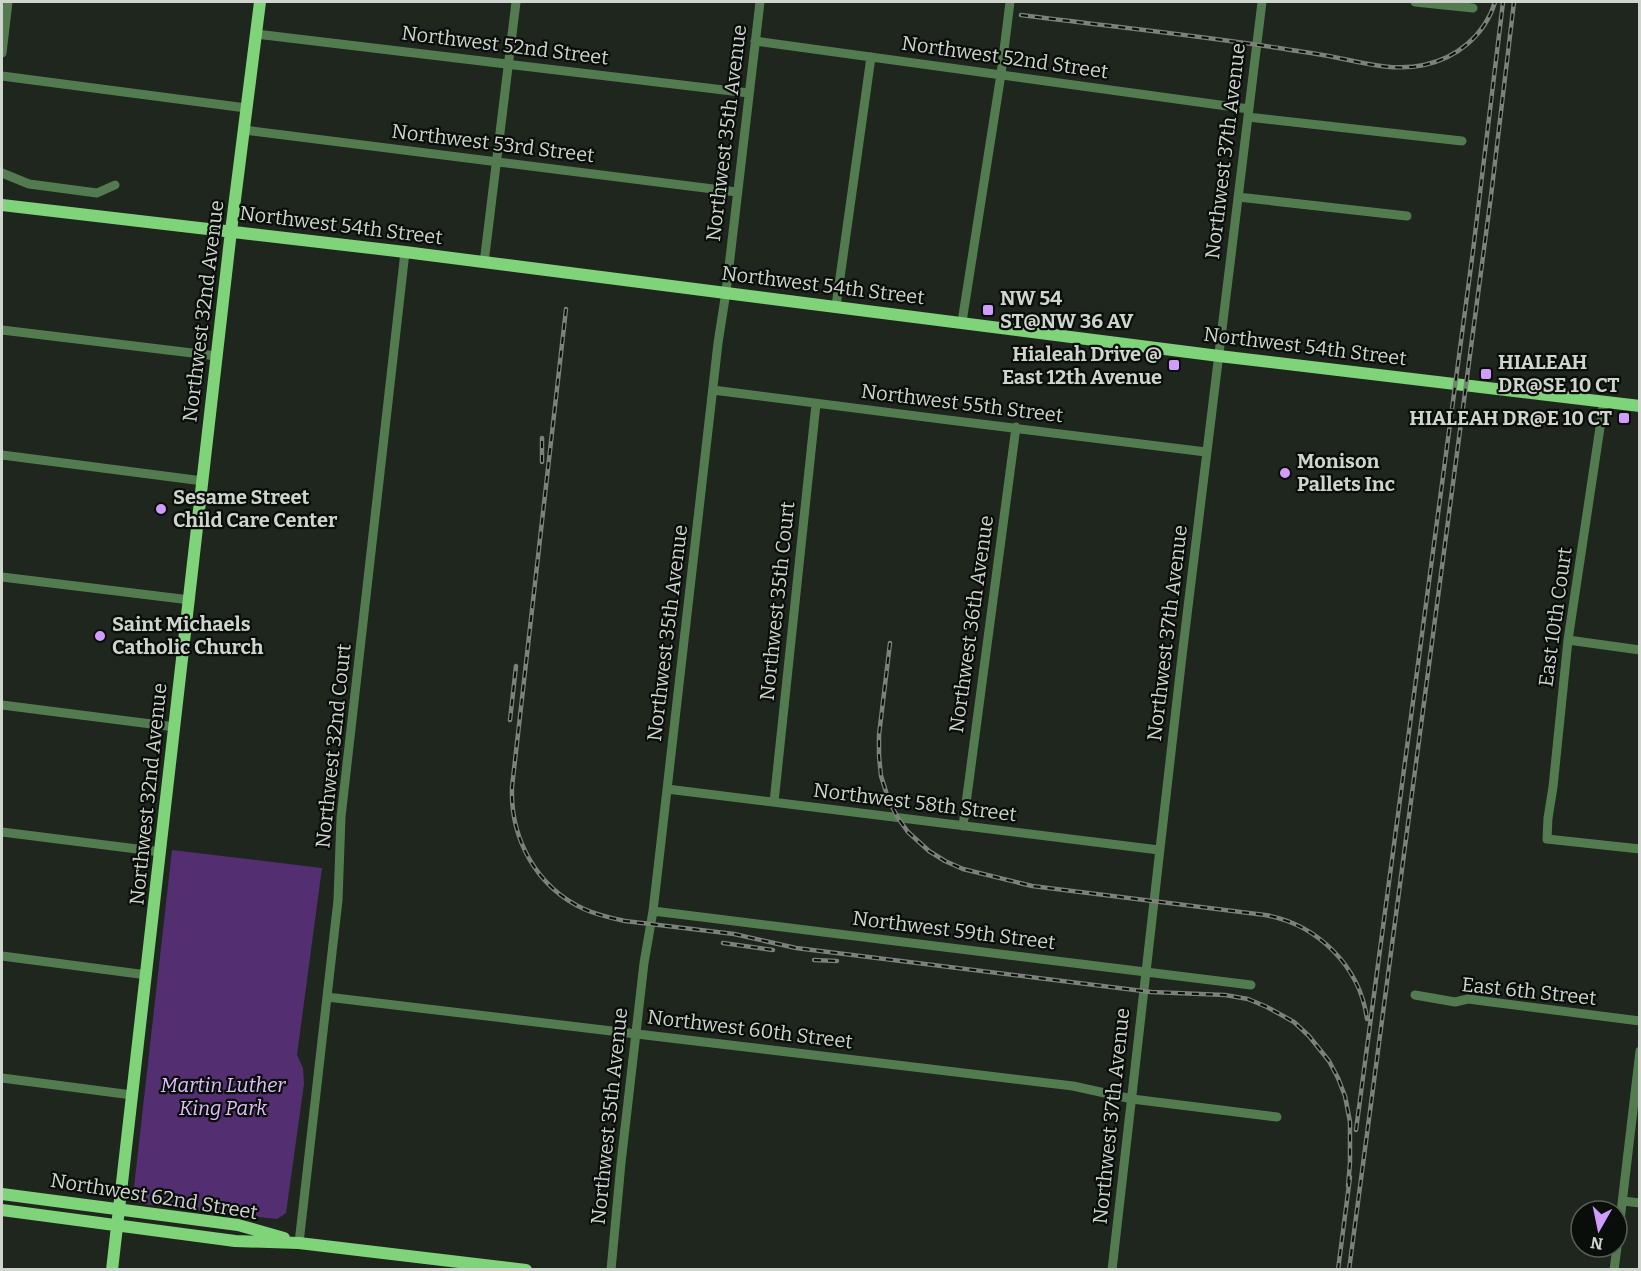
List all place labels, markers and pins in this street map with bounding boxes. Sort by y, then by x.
place label: NW 54 ST@NW 36 AV [1000,286,1134,333]
marker: NW 54 ST@NW 36 AV [981,303,995,317]
place label: Hialeah Drive @ East 12th Avenue [1002,342,1162,389]
place label: HIALEAH DR@SE 10 CT [1498,350,1620,397]
marker: Hialeah Drive @ East 12th Avenue [1167,358,1181,372]
marker: HIALEAH DR@SE 10 CT [1479,367,1493,381]
place label: HIALEAH DR@E 10 CT [1409,406,1612,430]
marker: HIALEAH DR@E 10 CT [1617,411,1631,425]
place label: Monison Pallets Inc [1297,449,1395,496]
marker: Monison Pallets Inc [1278,466,1292,480]
place label: Sesame Street Child Care Center [173,485,338,532]
marker: Sesame Street Child Care Center [154,502,168,516]
place label: Saint Michaels Catholic Church [112,612,264,659]
marker: Saint Michaels Catholic Church [93,629,107,643]

